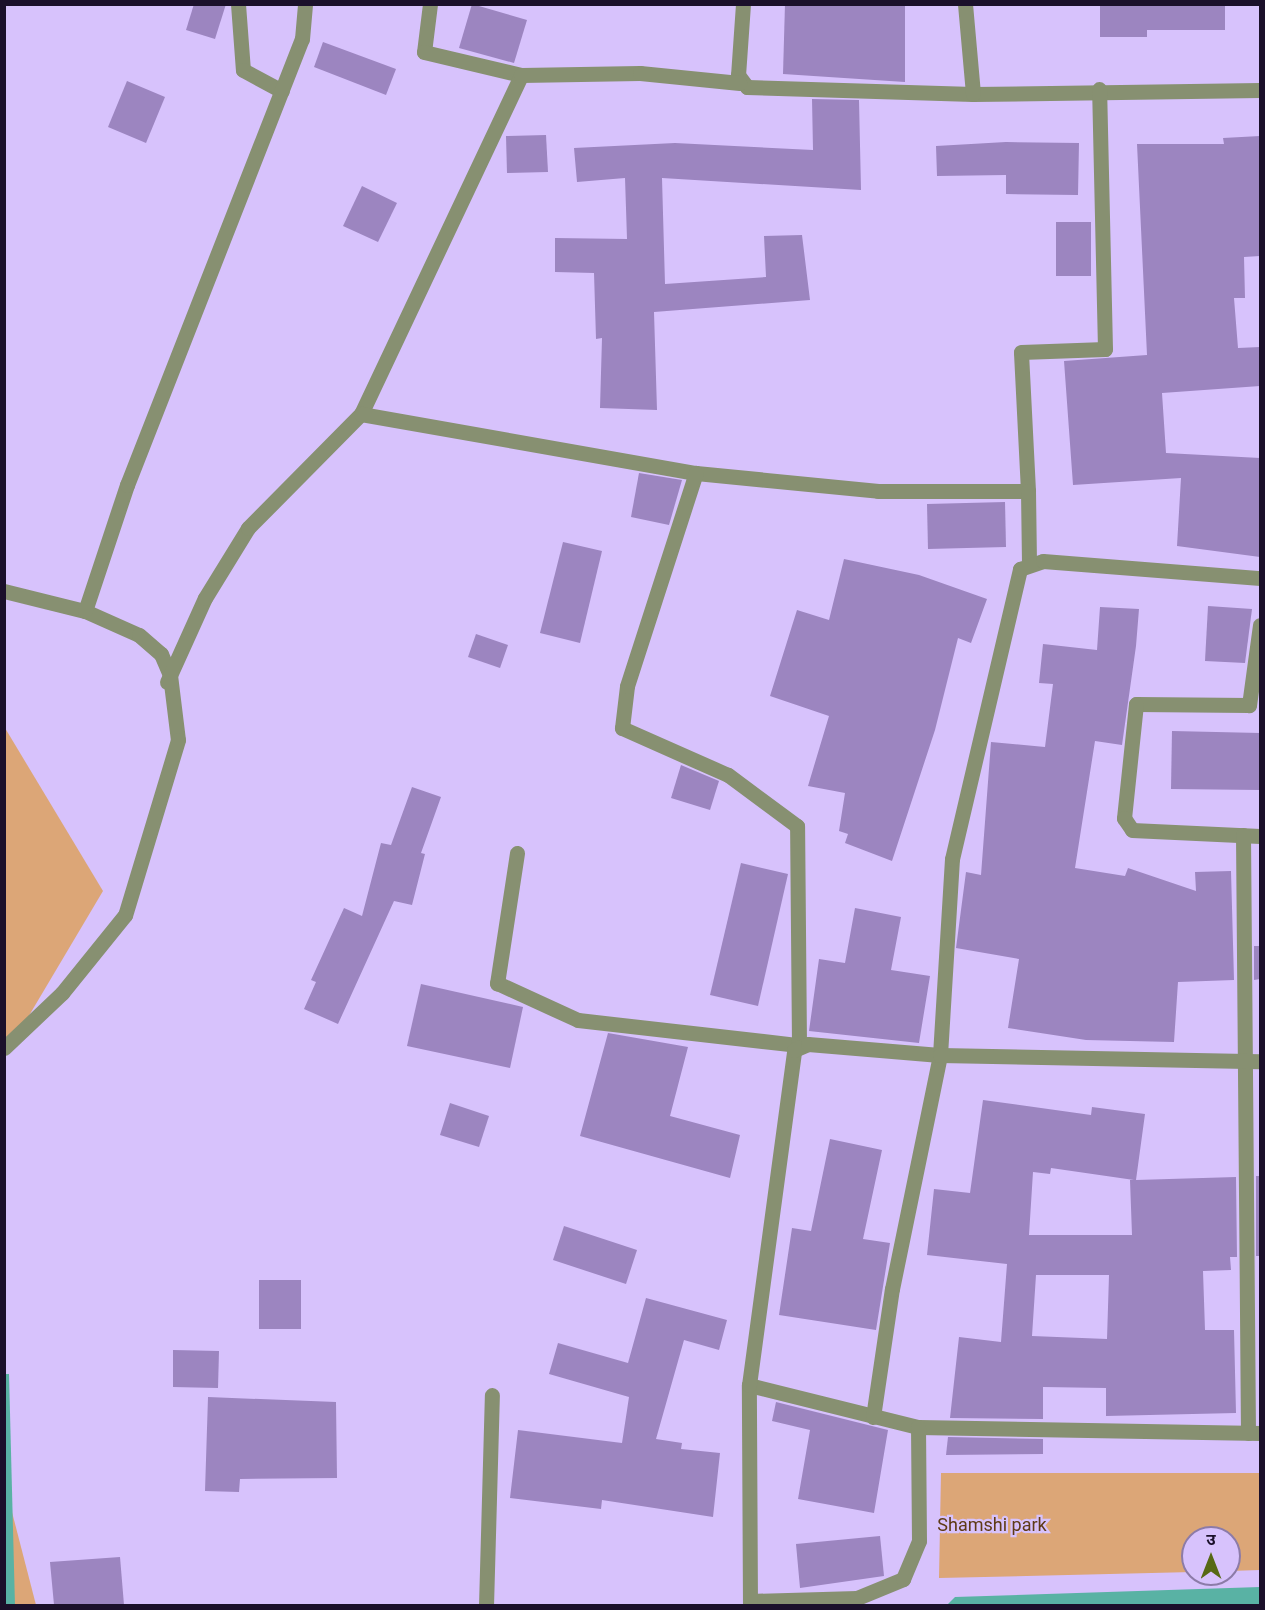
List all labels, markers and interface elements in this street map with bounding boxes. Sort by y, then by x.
park label: Shamshi park [937,1514,1047,1536]
north arrow [1181,1526,1241,1586]
text: उ [1206,1530,1216,1549]

